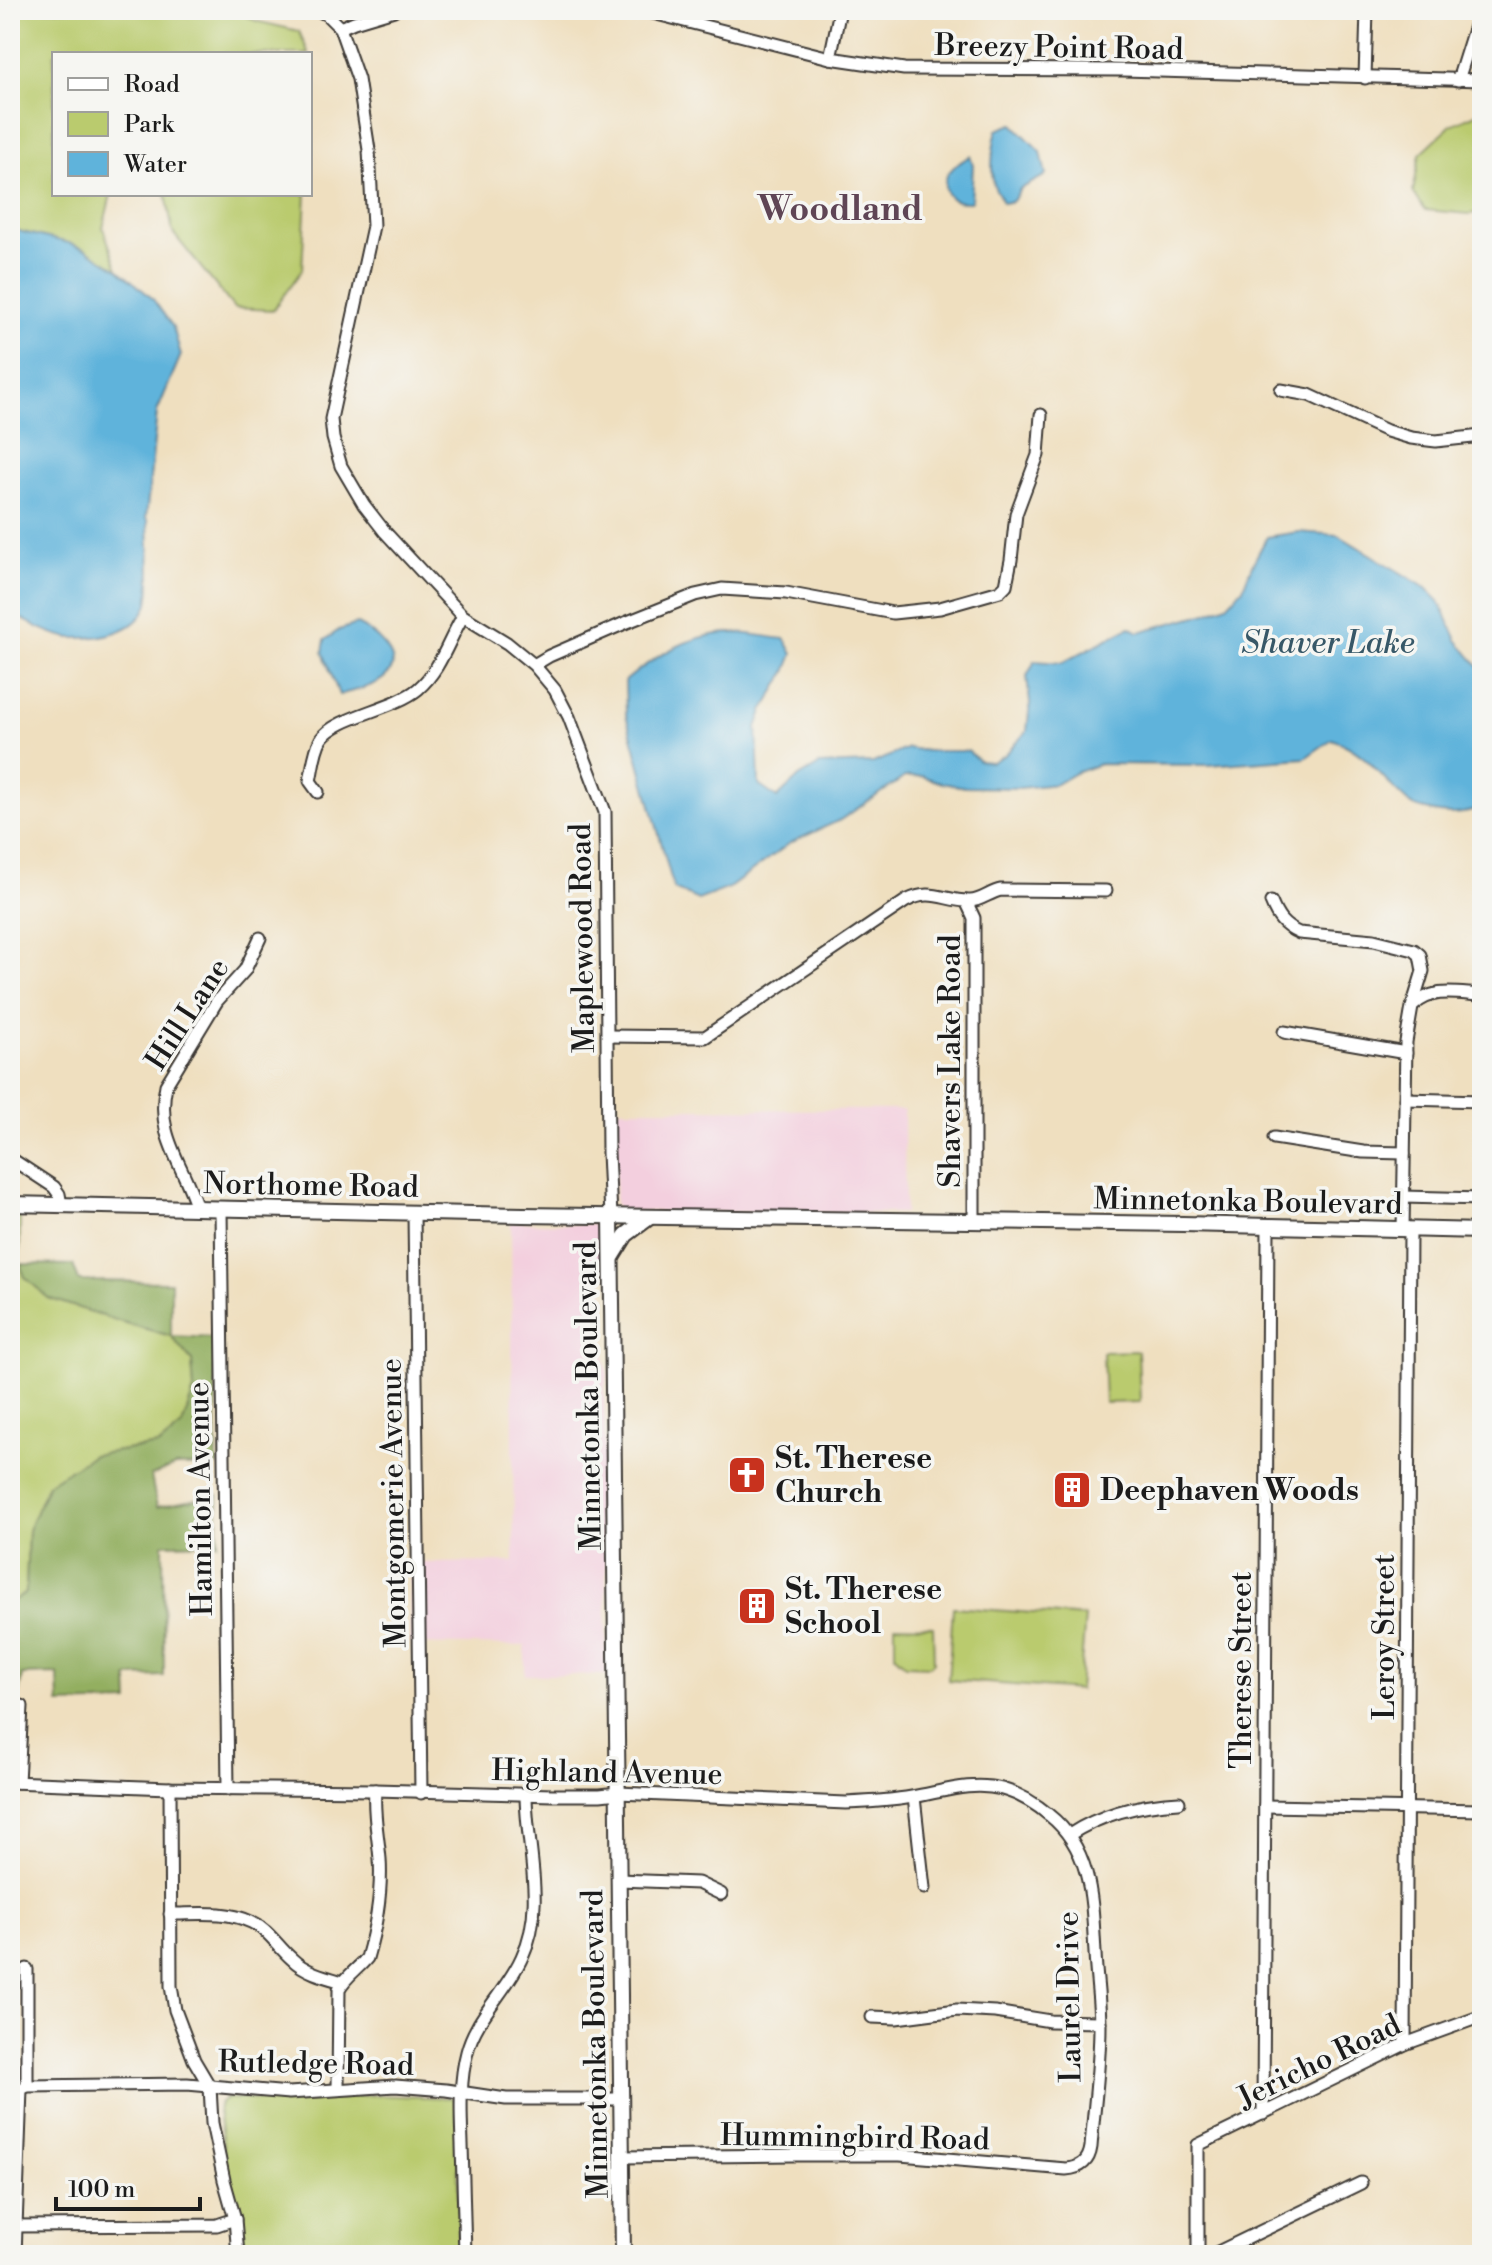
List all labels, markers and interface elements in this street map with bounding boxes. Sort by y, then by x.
street label: Breezy Point Road [933,27,1184,69]
legend [52,52,312,196]
text: Road [124,70,180,100]
text: Park [124,110,175,140]
text: Water [123,150,187,180]
district label: Woodland [756,189,923,231]
water label: Shaver Lake [1241,623,1415,663]
street label: Maplewood Road [562,823,604,1053]
street label: Shavers Lake Road [932,934,970,1188]
street label: Hill Lane [138,951,238,1078]
street label: Northome Road [203,1165,419,1207]
street label: Minnetonka Boulevard [1093,1180,1403,1224]
street label: Minnetonka Boulevard [567,1241,611,1551]
street label: Montgomerie Avenue [372,1358,416,1648]
street label: Hamilton Avenue [180,1381,222,1616]
place label: St. Therese Church [775,1440,932,1512]
church icon: St. Therese Church [726,1454,768,1496]
building icon: Deephaven Woods [1051,1469,1093,1511]
place label: Deephaven Woods [1100,1472,1359,1510]
street label: Leroy Street [1366,1554,1404,1720]
place label: St. Therese School [785,1571,942,1643]
street label: Therese Street [1223,1571,1261,1769]
building icon: St. Therese School [736,1585,778,1627]
street label: Highland Avenue [491,1752,723,1794]
street label: Minnetonka Boulevard [574,1889,618,2199]
street label: Laurel Drive [1050,1911,1090,2083]
street label: Jericho Road [1231,2006,1407,2118]
street label: Rutledge Road [218,2043,414,2085]
street label: Hummingbird Road [720,2117,990,2159]
scale bar [56,2161,200,2211]
text: 100 m [68,2175,135,2205]

